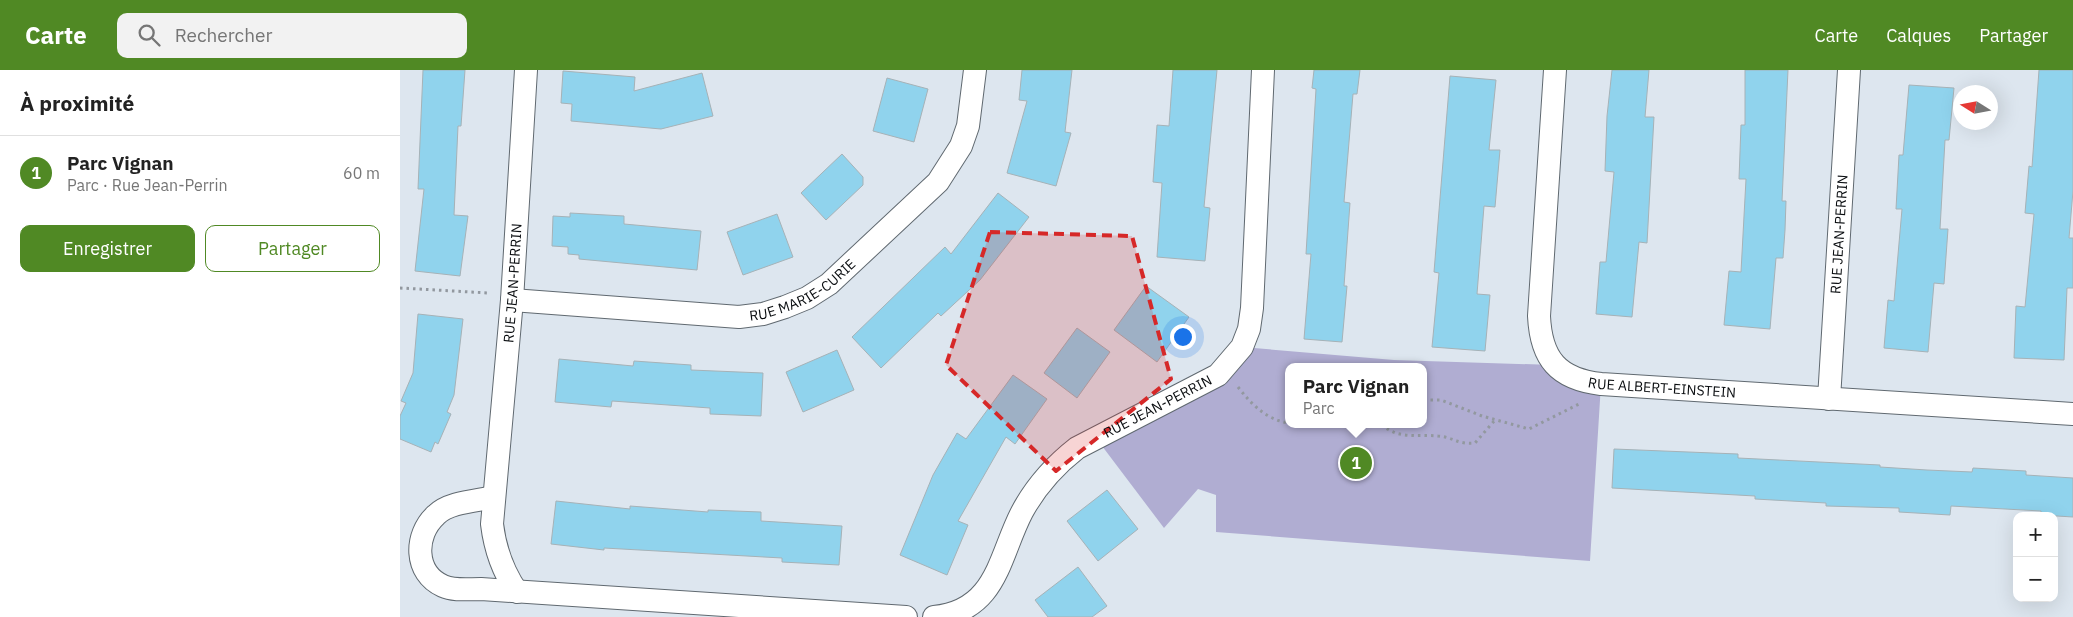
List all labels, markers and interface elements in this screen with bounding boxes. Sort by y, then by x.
search box [117,13,467,58]
text: Carte [25,19,87,51]
icon: search [135,21,163,49]
text: Rechercher [175,23,272,47]
text: Carte [1815,24,1858,47]
text: Calques [1886,24,1951,47]
text: Partager [1979,24,2048,47]
north arrow [1953,85,1998,130]
text: À proximité [20,89,134,117]
text: Parc Vignan [67,151,174,175]
text: 1 [31,163,41,183]
text: 60 m [343,163,380,183]
street label: RUE JEAN-PERRIN [1826,174,1852,295]
text: Parc · Rue Jean-Perrin [67,175,228,195]
street label: RUE JEAN-PERRIN [499,223,526,344]
button: Enregistrer [20,225,195,272]
button: Partager [205,225,380,272]
street label: RUE MARIE-CURIE [748,255,859,325]
your location [1170,324,1196,350]
popup [1285,363,1427,428]
street label: RUE JEAN-PERRIN [1100,371,1215,442]
street label: RUE ALBERT-EINSTEIN [1587,373,1737,402]
text: Parc Vignan [1303,374,1409,398]
text: Parc [1303,398,1335,418]
pin: 1 [1340,444,1372,482]
map controls [2013,512,2058,602]
button: + [2013,512,2058,557]
button: − [2013,557,2058,602]

